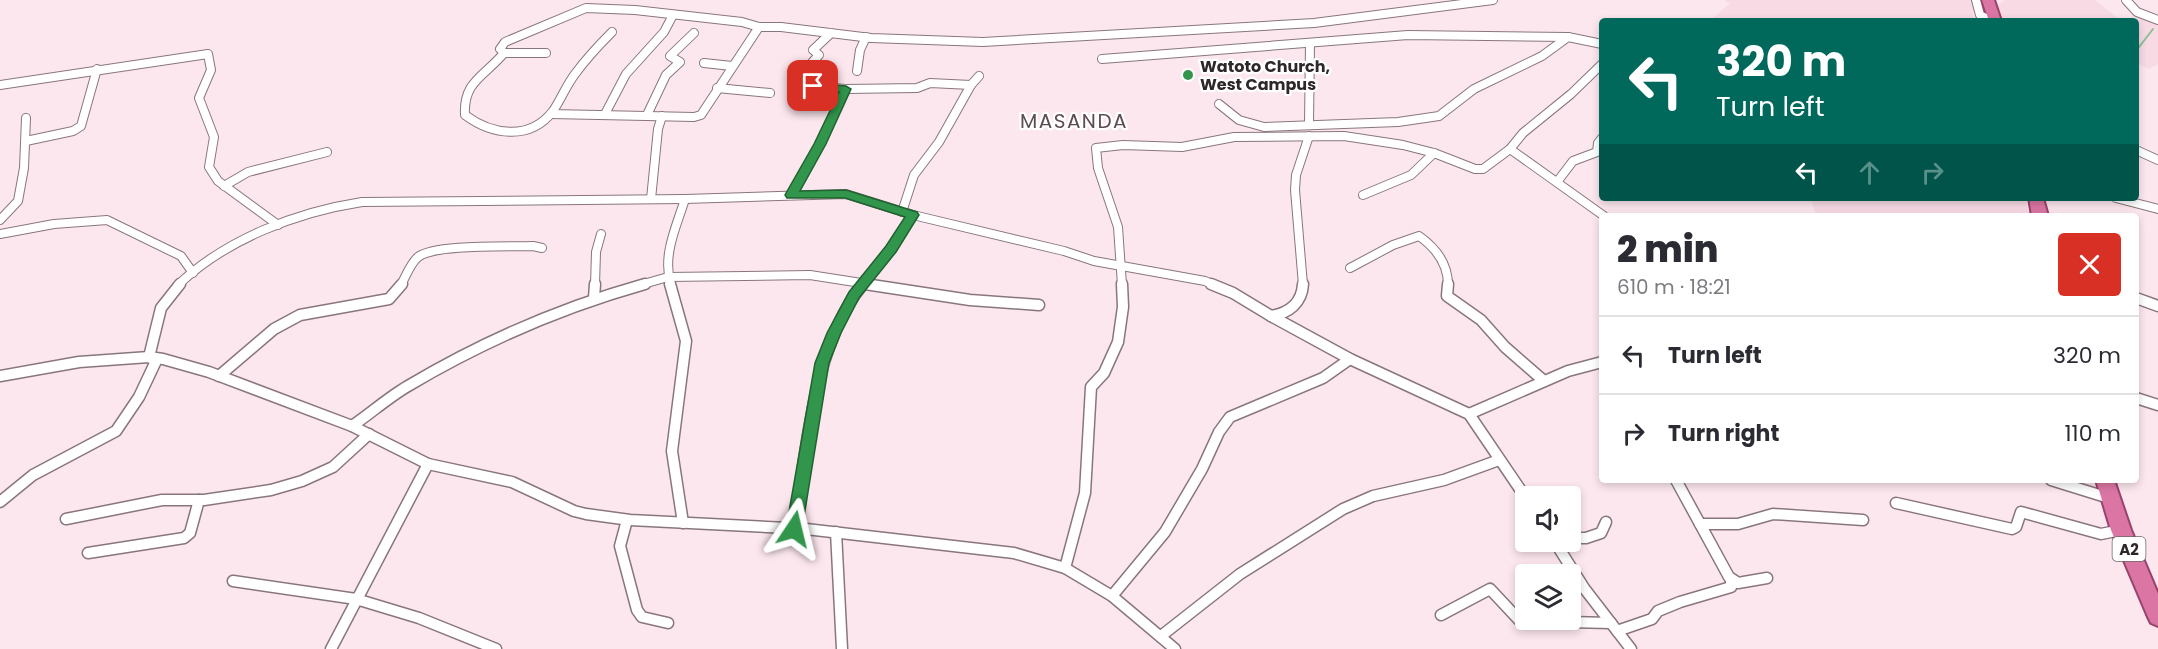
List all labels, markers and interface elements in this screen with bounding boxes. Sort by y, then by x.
text: 320 m [1716,32,1846,91]
icon: left [1617,42,1695,120]
place label: Watoto Church, West Campus [1200,55,1330,96]
pin [787,60,838,111]
marker: Watoto Church, West Campus [1181,68,1195,82]
icon: arrive [796,69,829,102]
text: Turn left [1716,88,1825,125]
district label: MASANDA [1020,107,1128,135]
icon: left [1790,156,1823,189]
icon: ahead [1853,156,1886,189]
icon: right [1916,156,1949,189]
text: 2 min [1617,224,1719,275]
button: close [2058,233,2121,296]
text: 610 m · 18:21 [1617,273,1731,301]
icon: left [1617,339,1650,372]
text: Turn left [1668,340,1762,371]
text: 320 m [2053,340,2121,371]
icon: right [1617,417,1650,450]
text: Turn right [1668,418,1779,449]
text: 110 m [2065,418,2121,449]
map controls [1515,486,1581,630]
button: sound [1515,486,1581,552]
position arrow [762,497,826,561]
road number: A2 [2112,537,2146,561]
button: layers [1515,564,1581,630]

